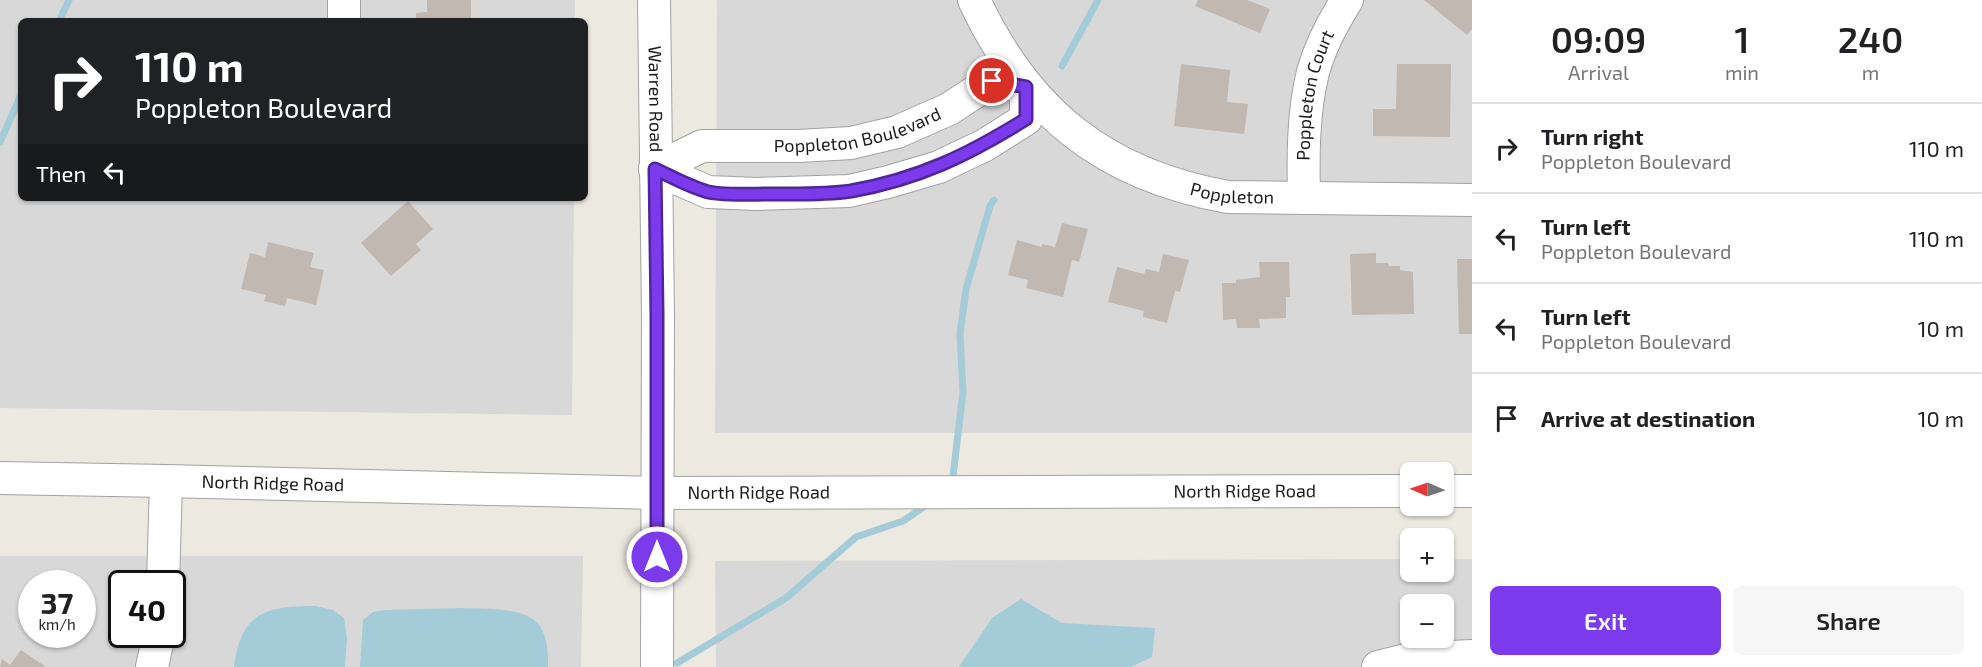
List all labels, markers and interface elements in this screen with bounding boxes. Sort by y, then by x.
text: 09:09 [1551,17,1646,60]
text: 1 [1734,17,1749,60]
text: 240 [1838,17,1903,60]
street label: Poppleton Court [1292,26,1338,161]
text: 110 m [135,40,244,90]
icon: right [36,42,114,120]
street label: Warren Road [645,46,668,152]
pin [966,55,1017,106]
text: Arrival [1568,60,1629,84]
text: min [1725,60,1759,84]
text: m [1862,60,1879,84]
icon: arrive [975,64,1008,97]
text: Poppleton Boulevard [135,91,392,123]
street label: Poppleton Boulevard [774,102,944,156]
text: Turn right [1541,123,1643,149]
icon: right [1490,132,1523,165]
text: 110 m [1909,135,1964,161]
text: Poppleton Boulevard [1541,149,1732,173]
icon: left [98,156,131,189]
text: Then [36,160,86,186]
street label: Poppleton [1188,177,1274,208]
text: Turn left [1541,213,1630,239]
icon: left [1490,222,1523,255]
text: 110 m [1909,225,1964,251]
text: Poppleton Boulevard [1541,239,1732,263]
text: Turn left [1541,303,1630,329]
icon: left [1490,312,1523,345]
text: 10 m [1918,315,1964,341]
text: Poppleton Boulevard [1541,329,1732,353]
icon: arrive [1490,402,1523,435]
text: Arrive at destination [1541,405,1755,431]
text: 10 m [1918,405,1964,431]
north arrow [1400,462,1454,516]
map controls [1400,462,1454,648]
street label: North Ridge Road [201,470,345,495]
street label: North Ridge Road [1173,479,1316,502]
street label: North Ridge Road [687,481,830,503]
position arrow [625,525,689,589]
button: + [1400,528,1454,582]
speed limit sign: 40 [108,570,186,648]
text: 37 [41,584,73,620]
button: Exit [1490,586,1721,655]
button: Share [1733,586,1964,655]
button: − [1400,594,1454,648]
text: km/h [38,615,76,633]

